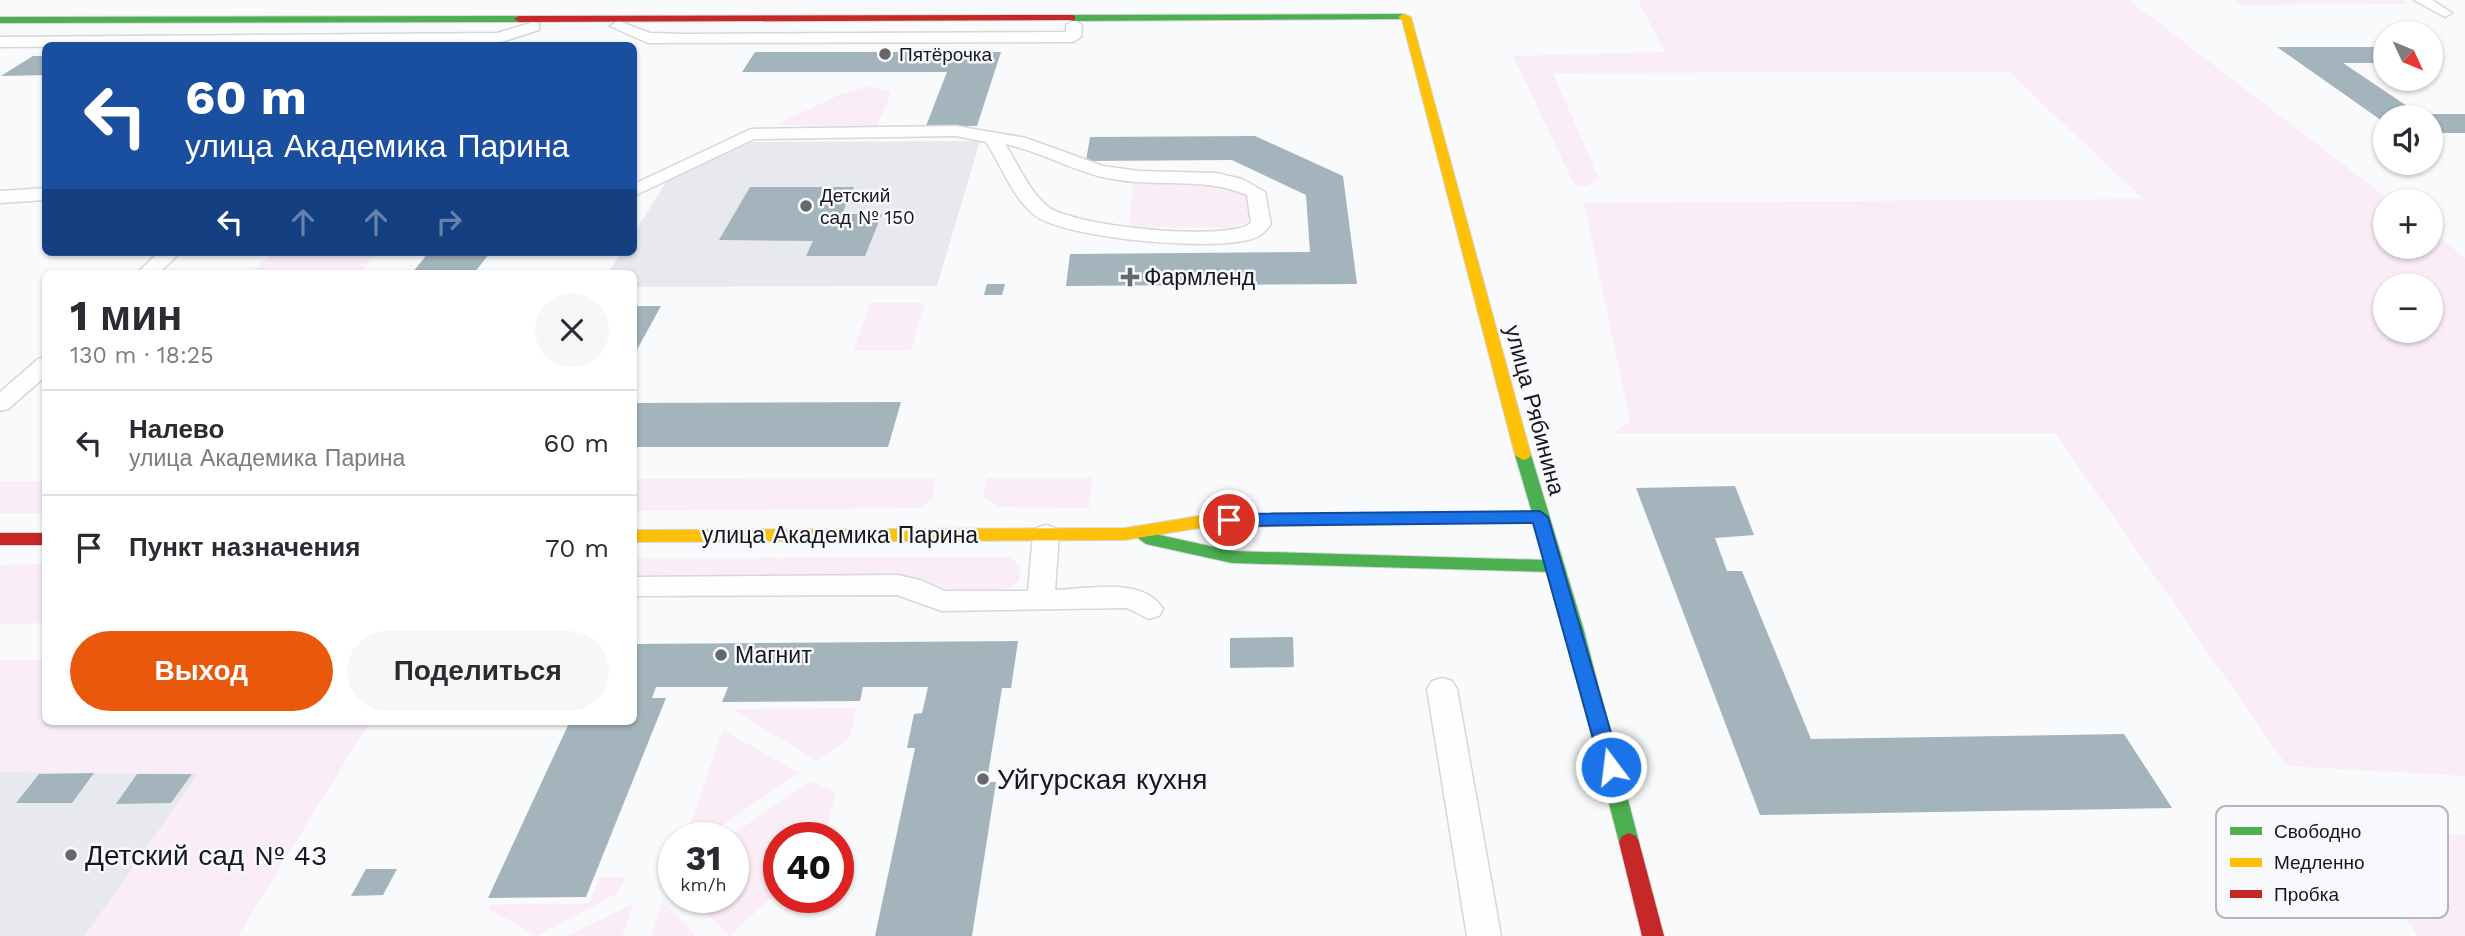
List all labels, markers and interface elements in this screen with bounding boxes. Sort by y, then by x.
north arrow [2373,21,2443,91]
map controls [2373,21,2443,343]
place label: Пятёрочка [899,43,993,66]
marker: Пятёрочка [877,46,893,62]
text: 60 m [185,68,307,126]
icon: left [70,70,161,161]
button: sound [2373,105,2443,175]
text: улица Академика Парина [185,127,569,165]
place label: Детский сад № 150 [820,184,915,229]
button: + [2373,189,2443,259]
marker: Детский сад № 150 [798,198,814,214]
icon: left [211,203,249,241]
icon: ahead [284,203,322,241]
icon: ahead [357,203,395,241]
icon: right [430,203,468,241]
place label: Фармленд [1144,264,1256,291]
marker: Фармленд [1122,269,1138,285]
button: − [2373,273,2443,343]
text: 1 мин [70,291,182,340]
button: close [535,293,609,367]
street label: улица Рябинина [1499,322,1570,498]
text: 130 m · 18:25 [70,342,214,369]
text: Налево [129,414,224,444]
icon: left [70,424,108,462]
text: 60 m [543,428,609,458]
text: улица Академика Парина [129,445,405,472]
pin [1199,490,1259,550]
icon: arrive [1210,501,1248,539]
street label: улица Академика Парина [702,522,978,549]
icon: arrive [70,529,108,567]
text: Пункт назначения [129,532,360,562]
text: 70 m [545,533,609,563]
button: Выход [70,631,333,711]
button: Поделиться [347,631,609,711]
place label: Магнит [735,642,812,669]
marker: Магнит [713,647,729,663]
position arrow [1574,730,1648,804]
place label: Уйгурская кухня [997,763,1207,796]
marker: Уйгурская кухня [975,771,991,787]
legend [2216,806,2448,918]
text: Свободно [2274,820,2361,843]
speed limit sign: 40 [763,822,854,913]
text: 31 [686,837,721,879]
place label: Детский сад № 43 [85,839,327,872]
marker: Детский сад № 43 [63,847,79,863]
text: Медленно [2274,851,2364,874]
text: km/h [680,874,727,895]
text: Пробка [2274,883,2339,906]

